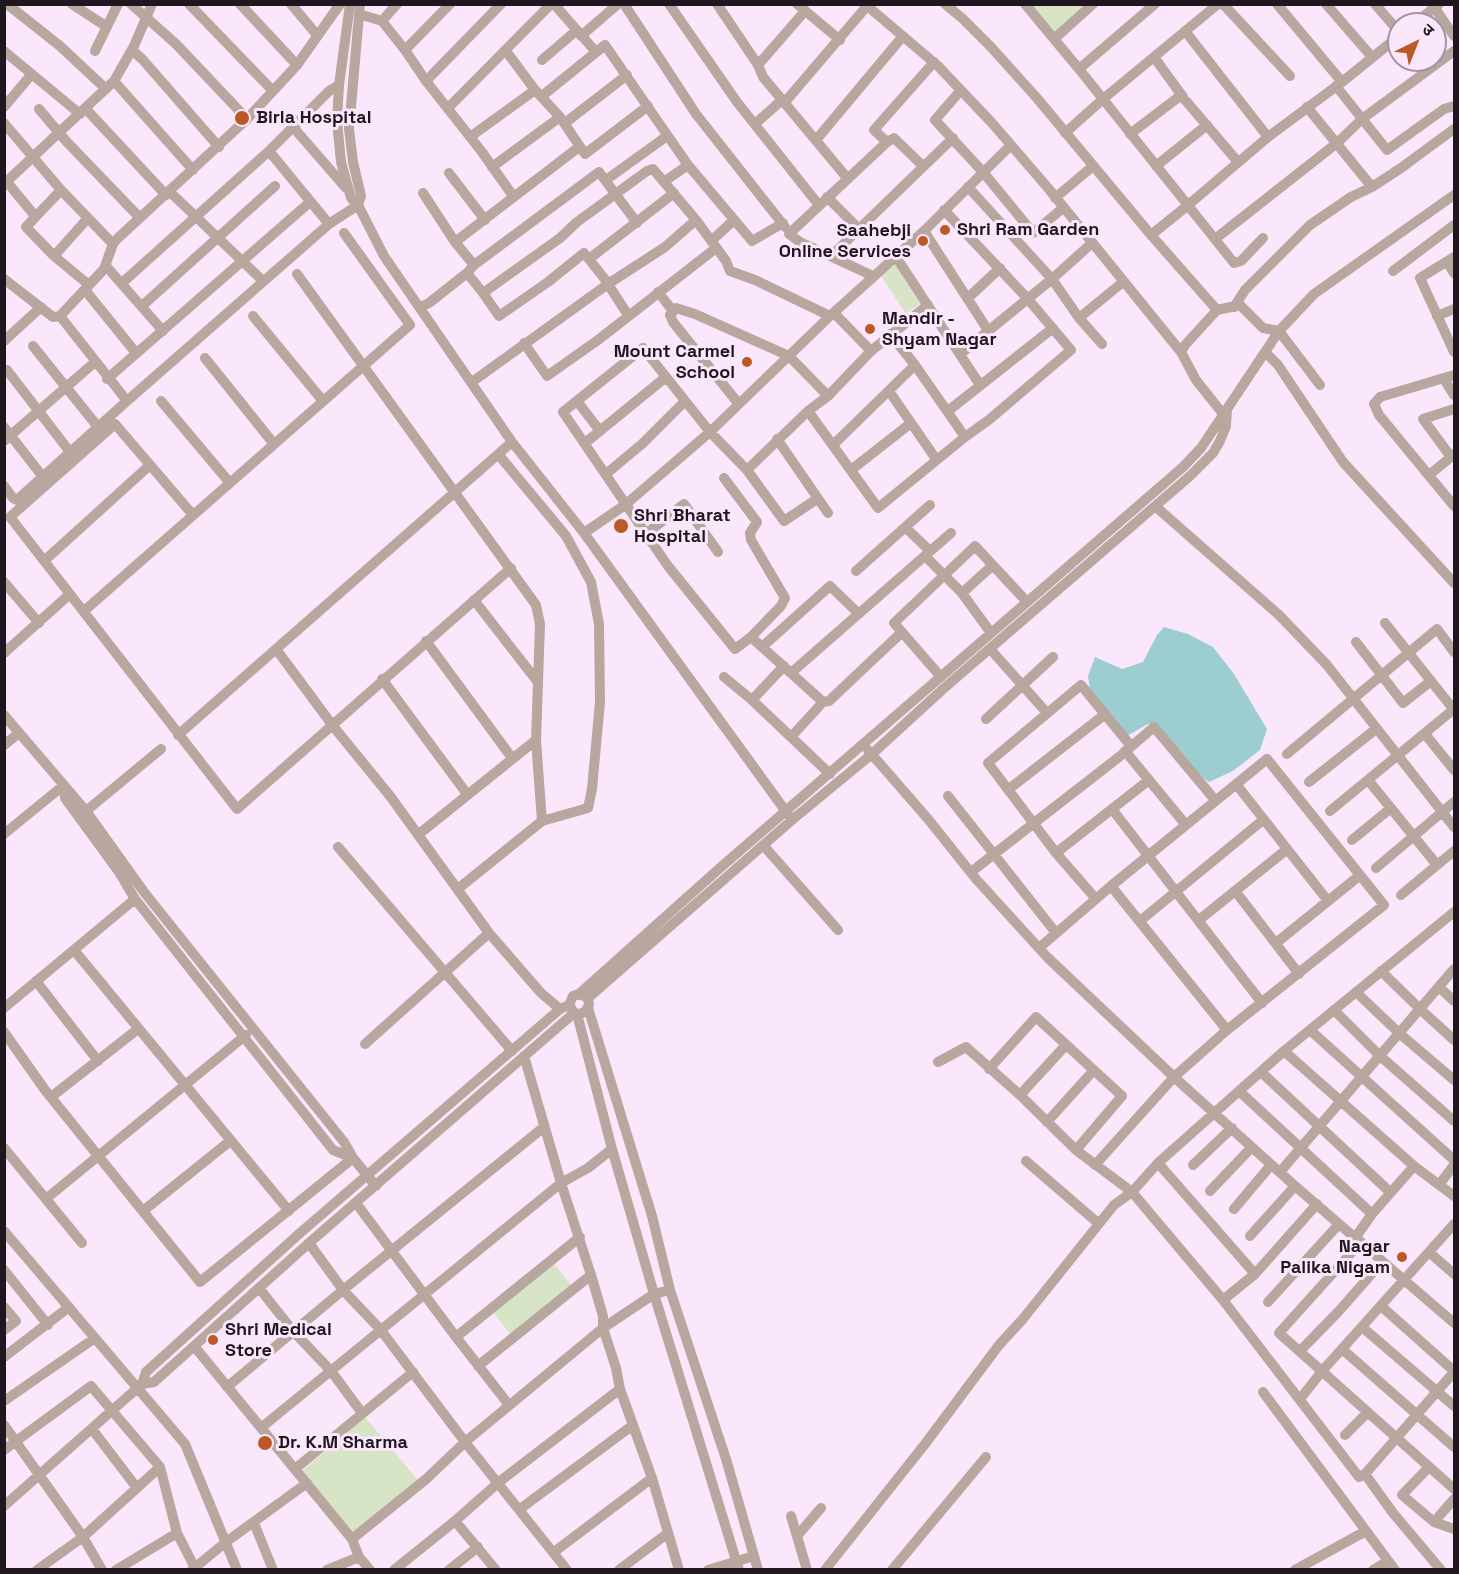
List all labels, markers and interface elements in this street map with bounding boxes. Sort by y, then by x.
north arrow [1387,12,1447,72]
text: उ [1418,19,1439,41]
place label: Birla Hospital [256,107,372,129]
marker: Birla Hospital [233,109,251,127]
place label: Shri Ram Garden [957,219,1099,241]
place label: Saahebji Online Services [779,220,911,262]
marker: Shri Ram Garden [938,223,952,237]
marker: Saahebji Online Services [916,234,930,248]
place label: Mandir - Shyam Nagar [882,308,997,350]
marker: Mandir - Shyam Nagar [863,322,877,336]
place label: Mount Carmel School [614,341,735,384]
marker: Mount Carmel School [740,355,754,369]
place label: Shri Bharat Hospital [634,505,731,548]
marker: Shri Bharat Hospital [612,517,630,535]
place label: Nagar Palika Nigam [1280,1236,1390,1278]
marker: Nagar Palika Nigam [1395,1250,1409,1264]
place label: Shri Medical Store [225,1319,332,1362]
marker: Shri Medical Store [206,1333,220,1347]
place label: Dr. K.M Sharma [278,1432,408,1454]
marker: Dr. K.M Sharma [256,1434,274,1452]

